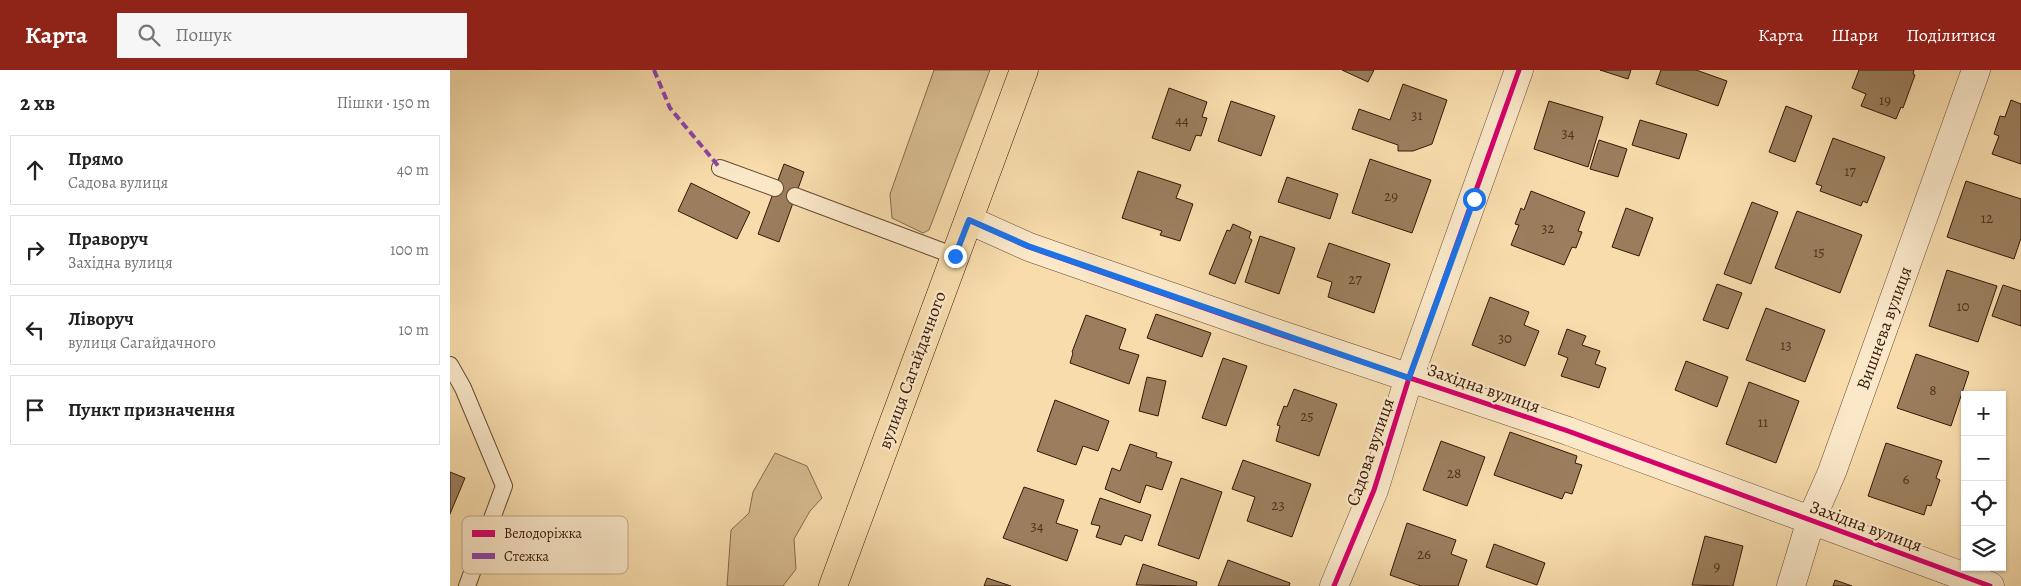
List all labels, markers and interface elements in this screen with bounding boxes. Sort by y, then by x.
search box [117,13,467,58]
text: Карта [25,19,87,51]
icon: search [135,21,163,49]
text: Пошук [175,22,232,48]
text: Карта [1758,23,1803,47]
text: Шари [1831,23,1878,47]
text: Поділитися [1906,23,1996,47]
text: 2 хв [20,89,55,117]
house number: 19 [1879,90,1891,110]
text: Пішки · 150 m [337,92,430,114]
house number: 31 [1411,105,1423,125]
house number: 44 [1175,110,1189,130]
house number: 34 [1561,123,1575,143]
text: Прямо [68,146,123,172]
icon: ahead [21,156,49,184]
text: 40 m [397,159,429,181]
house number: 17 [1844,161,1856,181]
text: Садова вулиця [68,172,168,194]
house number: 29 [1384,186,1398,206]
route start [1463,188,1486,211]
house number: 12 [1981,208,1993,228]
house number: 32 [1541,218,1555,238]
text: Праворуч [68,226,148,252]
icon: right [21,236,49,264]
text: 100 m [390,239,429,261]
house number: 15 [1813,242,1825,262]
route end [944,245,967,268]
text: Західна вулиця [68,252,173,274]
street label: Вишнева вулиця [1851,263,1917,393]
house number: 27 [1348,269,1362,289]
street label: вулиця Сагайдачного [872,288,952,452]
house number: 10 [1956,296,1970,316]
text: Ліворуч [68,306,134,332]
icon: left [21,316,49,344]
text: 10 m [399,319,429,341]
house number: 30 [1498,328,1512,348]
text: вулиця Сагайдачного [68,332,216,354]
house number: 13 [1780,335,1792,355]
street label: Західна вулиця [1424,357,1544,419]
house number: 8 [1929,380,1937,400]
map controls [1961,391,2006,571]
button: + [1961,391,2006,436]
street label: Садова вулиця [1340,395,1400,509]
icon: arrive [21,396,49,424]
text: Пункт призначення [68,397,235,423]
house number: 25 [1300,406,1314,426]
house number: 11 [1758,412,1768,432]
button: − [1961,436,2006,481]
house number: 28 [1447,463,1461,483]
house number: 6 [1903,469,1910,489]
button: locate [1961,481,2006,526]
house number: 23 [1271,495,1285,515]
street label: Західна вулиця [1807,495,1925,557]
legend [462,516,628,574]
house number: 34 [1030,516,1044,536]
text: Велодоріжка [504,524,582,543]
button: layers [1961,526,2006,571]
house number: 26 [1417,544,1431,564]
text: Стежка [504,547,550,566]
house number: 9 [1714,556,1721,576]

